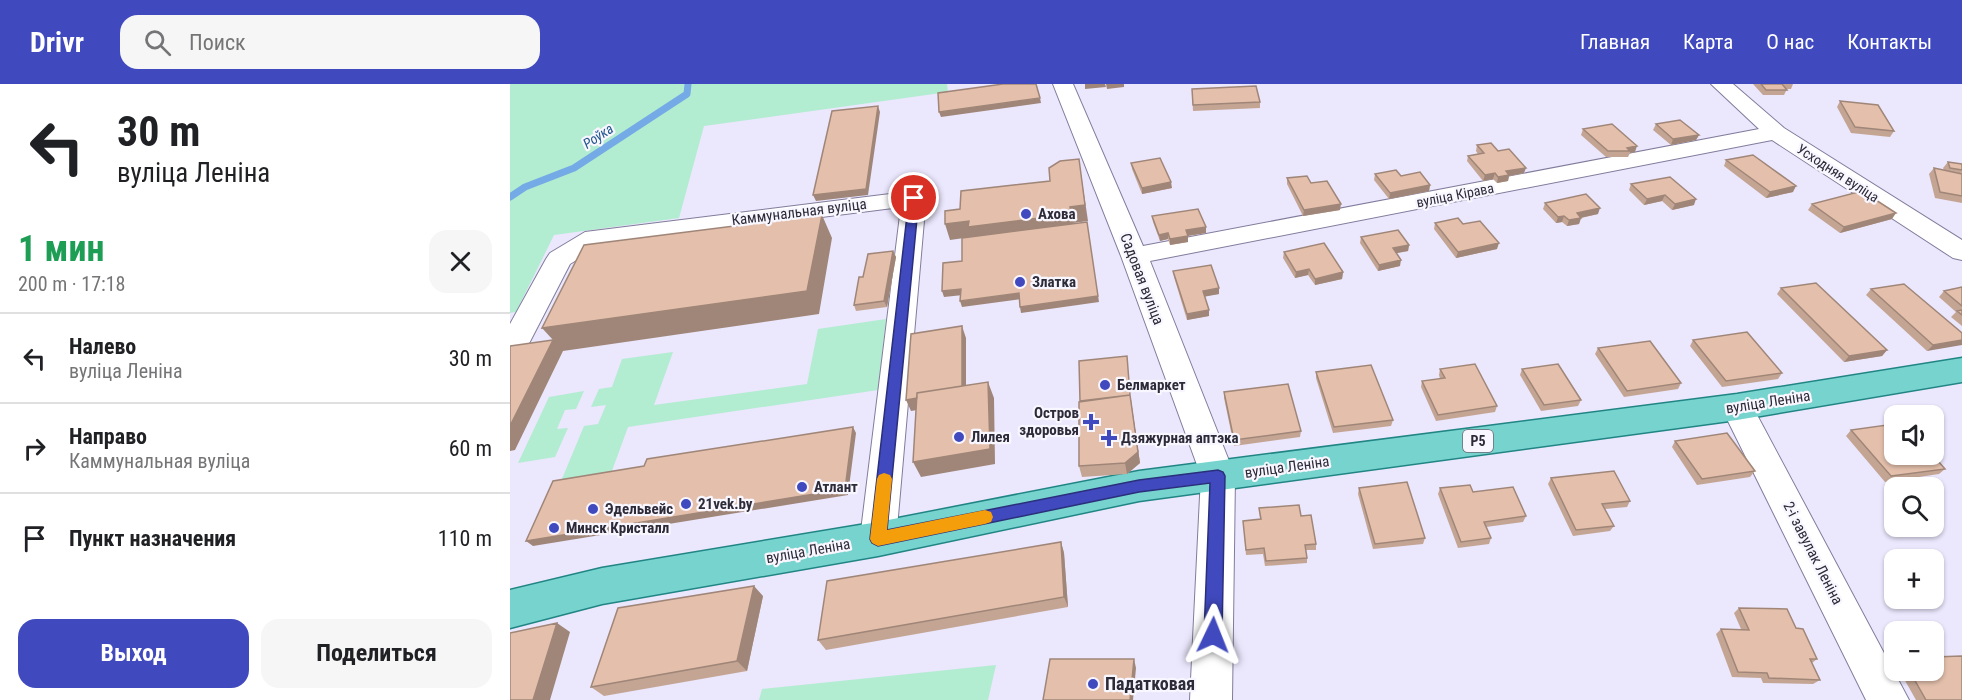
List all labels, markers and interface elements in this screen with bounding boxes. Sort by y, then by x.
search box [120,15,540,69]
text: Drivr [30,26,84,59]
icon: search [141,26,174,59]
text: Поиск [189,30,246,55]
text: Главная [1580,30,1650,54]
text: Карта [1683,30,1733,54]
text: О нас [1766,30,1814,54]
text: Контакты [1847,30,1932,54]
text: 30 m [117,107,200,156]
icon: left [18,108,96,186]
water label: Роўка [580,120,616,152]
street label: Усходняя вуліца [1794,141,1882,205]
text: вуліца Леніна [117,157,270,189]
pin [888,172,939,223]
street label: вуліца Кірава [1415,180,1495,210]
icon: arrive [897,181,930,214]
street label: Каммунальная вуліца [730,195,868,229]
place label: Ахова [1038,205,1075,223]
marker: Ахова [1019,207,1033,221]
text: 1 мин [18,228,104,270]
button: close [429,230,492,293]
street label: Садовая вуліца [1116,231,1168,327]
text: 200 m · 17:18 [18,272,125,296]
place label: Златка [1032,273,1076,291]
marker: Златка [1013,275,1027,289]
text: Налево [69,334,136,359]
icon: left [18,342,51,375]
text: 30 m [449,346,492,371]
text: вуліца Леніна [69,359,183,383]
place label: Белмаркет [1117,376,1186,394]
marker: Белмаркет [1098,378,1112,392]
street label: вуліца Леніна [1725,386,1811,418]
place label: Остров здоровья [1019,404,1079,439]
map controls [1884,405,1944,681]
button: sound [1884,405,1944,465]
marker: Остров здоровья [1084,415,1098,429]
text: Направо [69,424,147,449]
place label: Лилея [971,428,1010,446]
place label: Дзяжурная аптэка [1121,429,1239,447]
marker: Лилея [952,430,966,444]
road number: Р5 [1463,430,1493,452]
marker: Дзяжурная аптэка [1102,431,1116,445]
icon: right [18,432,51,465]
text: 60 m [449,436,492,461]
text: Каммунальная вуліца [69,449,250,473]
street label: вуліца Леніна [1244,452,1330,482]
button: search [1884,477,1944,537]
place label: Атлант [814,478,858,496]
marker: Атлант [795,480,809,494]
place label: 21vek.by [698,495,753,513]
marker: 21vek.by [679,497,693,511]
street label: 2-і завулак Леніна [1779,499,1847,607]
place label: Эдельвейс [605,500,673,518]
marker: Эдельвейс [586,502,600,516]
place label: Минск Кристалл [566,519,669,537]
marker: Минск Кристалл [547,521,561,535]
icon: arrive [18,522,51,555]
text: Пункт назначения [69,526,236,551]
text: 110 m [438,526,492,551]
street label: вуліца Леніна [764,535,852,567]
button: + [1884,549,1944,609]
position arrow [1181,603,1245,667]
button: Выход [18,619,249,688]
button: Поделиться [261,619,492,688]
button: − [1884,621,1944,681]
place label: Падатковая [1105,673,1195,694]
marker: Падатковая [1086,677,1100,691]

